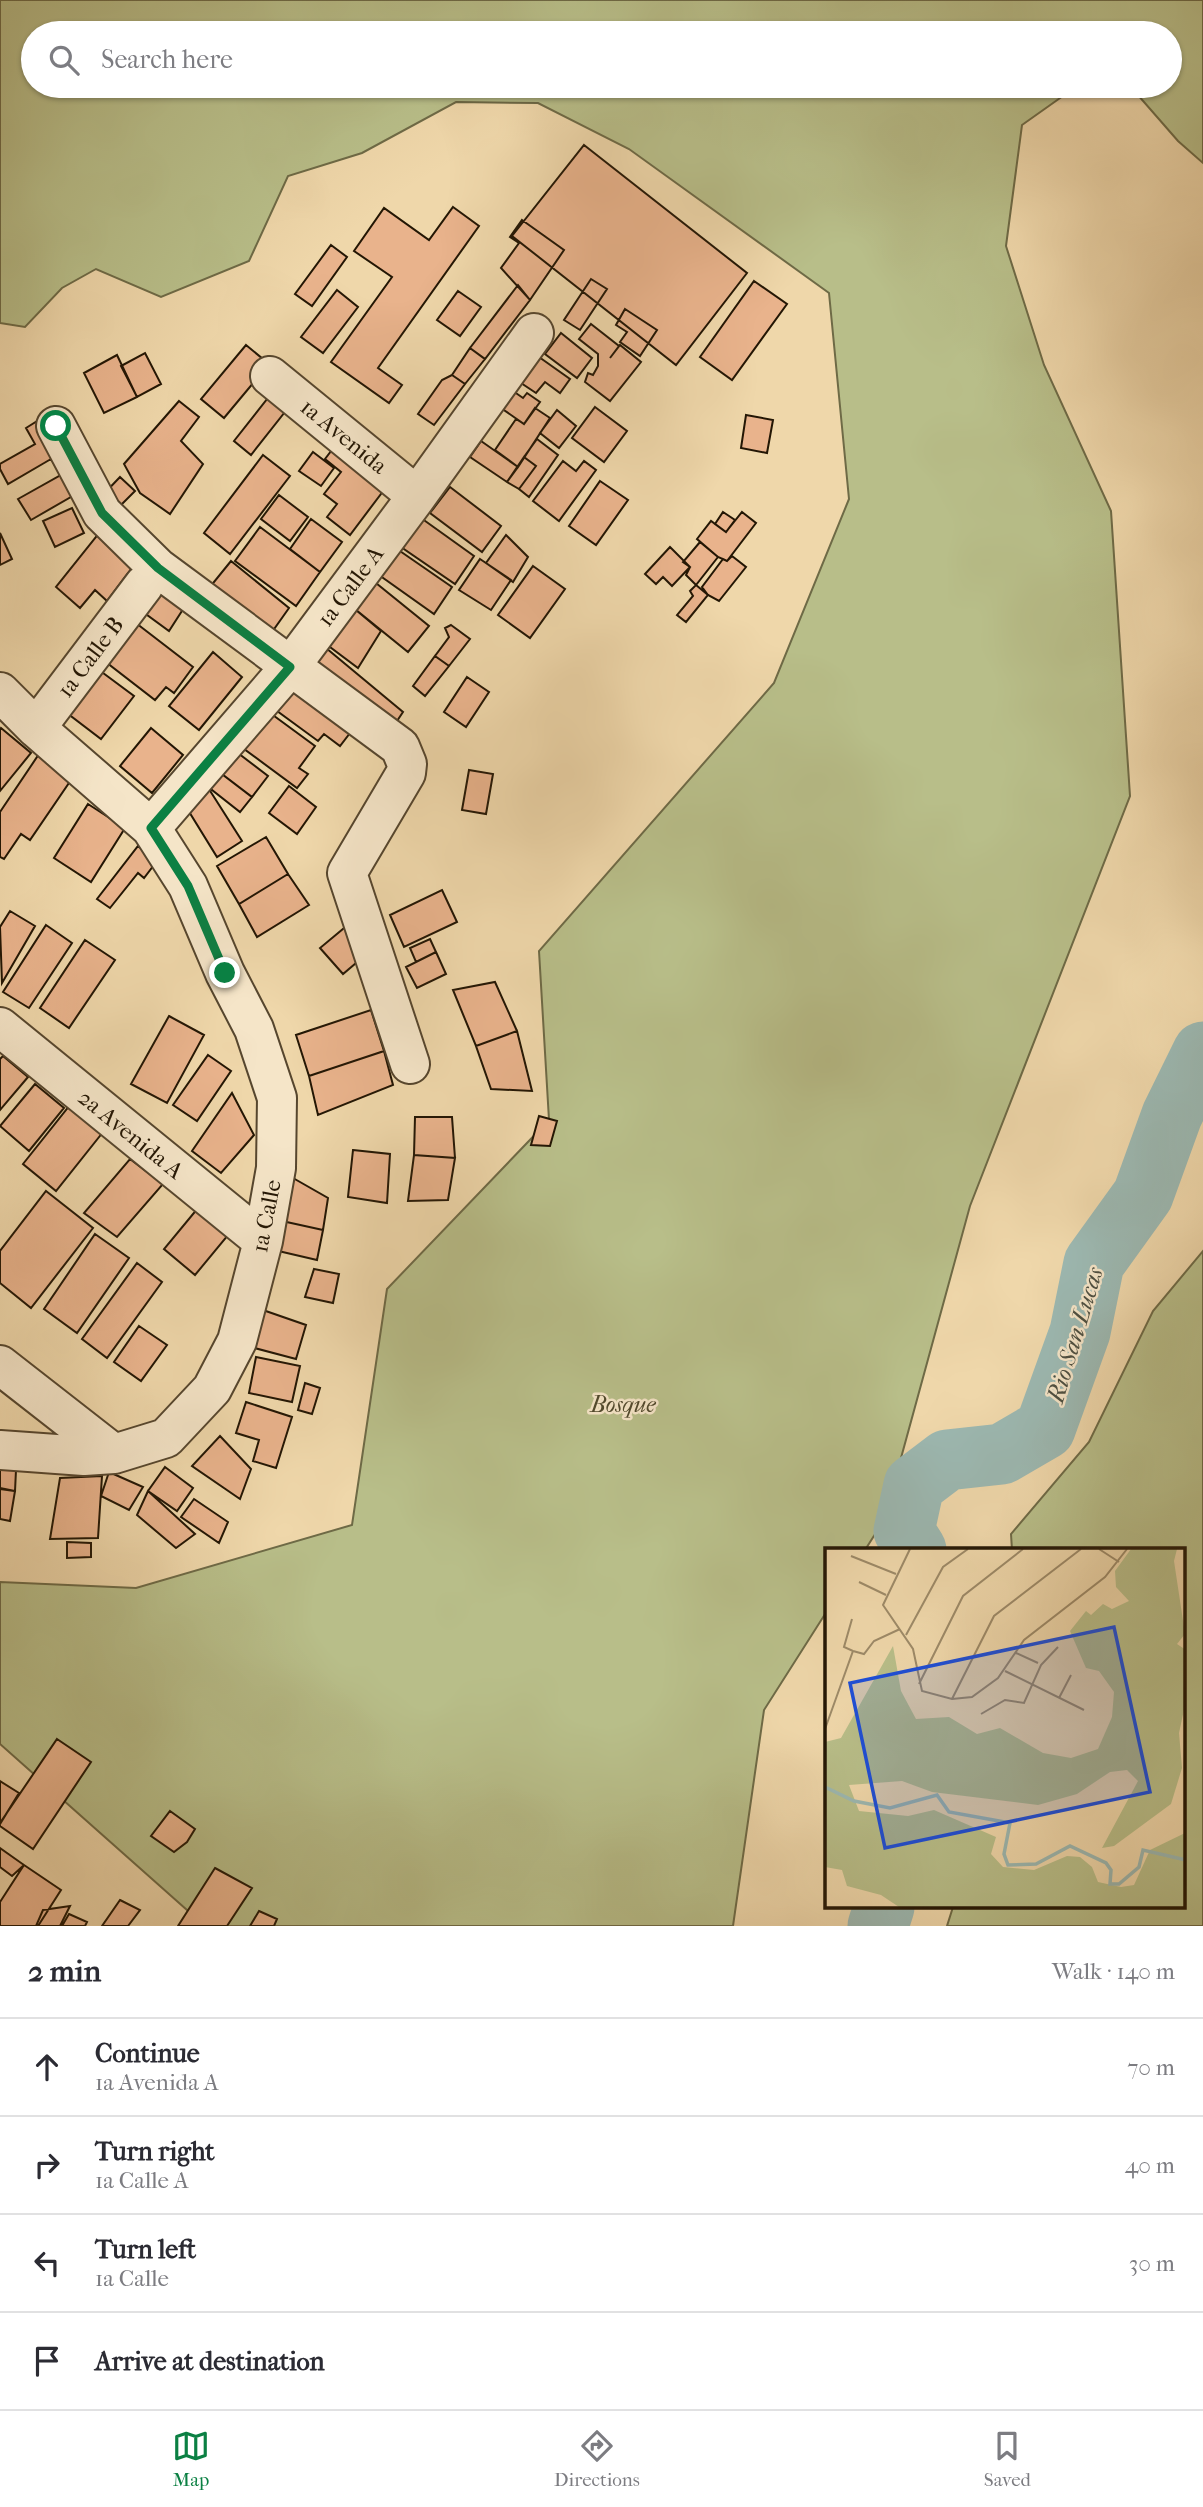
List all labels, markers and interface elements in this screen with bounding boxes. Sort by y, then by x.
search box [21,21,1182,98]
icon: search [45,41,83,79]
text: Search here [101,44,233,75]
street label: 1a Avenida [295,393,393,480]
route start [40,410,71,441]
street label: 1a Calle A [311,540,390,632]
street label: 1a Calle B [51,612,129,703]
route end [209,957,240,988]
street label: 2a Avenida A [73,1084,189,1186]
street label: 1a Calle [246,1177,287,1255]
water label: Rio San Lucas [1041,1263,1109,1408]
park label: Bosque [588,1391,656,1418]
inset map [825,1548,1186,1909]
text: 2 min [28,1954,101,1989]
text: Walk · 140 m [1052,1958,1175,1985]
text: Continue [95,2038,200,2069]
icon: ahead [28,2048,66,2086]
text: 70 m [1127,2054,1175,2081]
text: 1a Avenida A [95,2069,219,2096]
text: Turn right [95,2136,215,2167]
icon: right [28,2146,66,2184]
text: 40 m [1125,2152,1175,2179]
text: 1a Calle A [95,2167,189,2194]
text: Turn left [95,2234,196,2265]
icon: left [28,2244,66,2282]
text: 30 m [1129,2250,1175,2277]
text: 1a Calle [95,2265,169,2292]
icon: arrive [28,2342,66,2380]
text: Arrive at destination [95,2346,325,2377]
tab: Map [172,2427,210,2491]
tab: Directions [554,2427,640,2491]
tab: Saved [984,2427,1031,2491]

